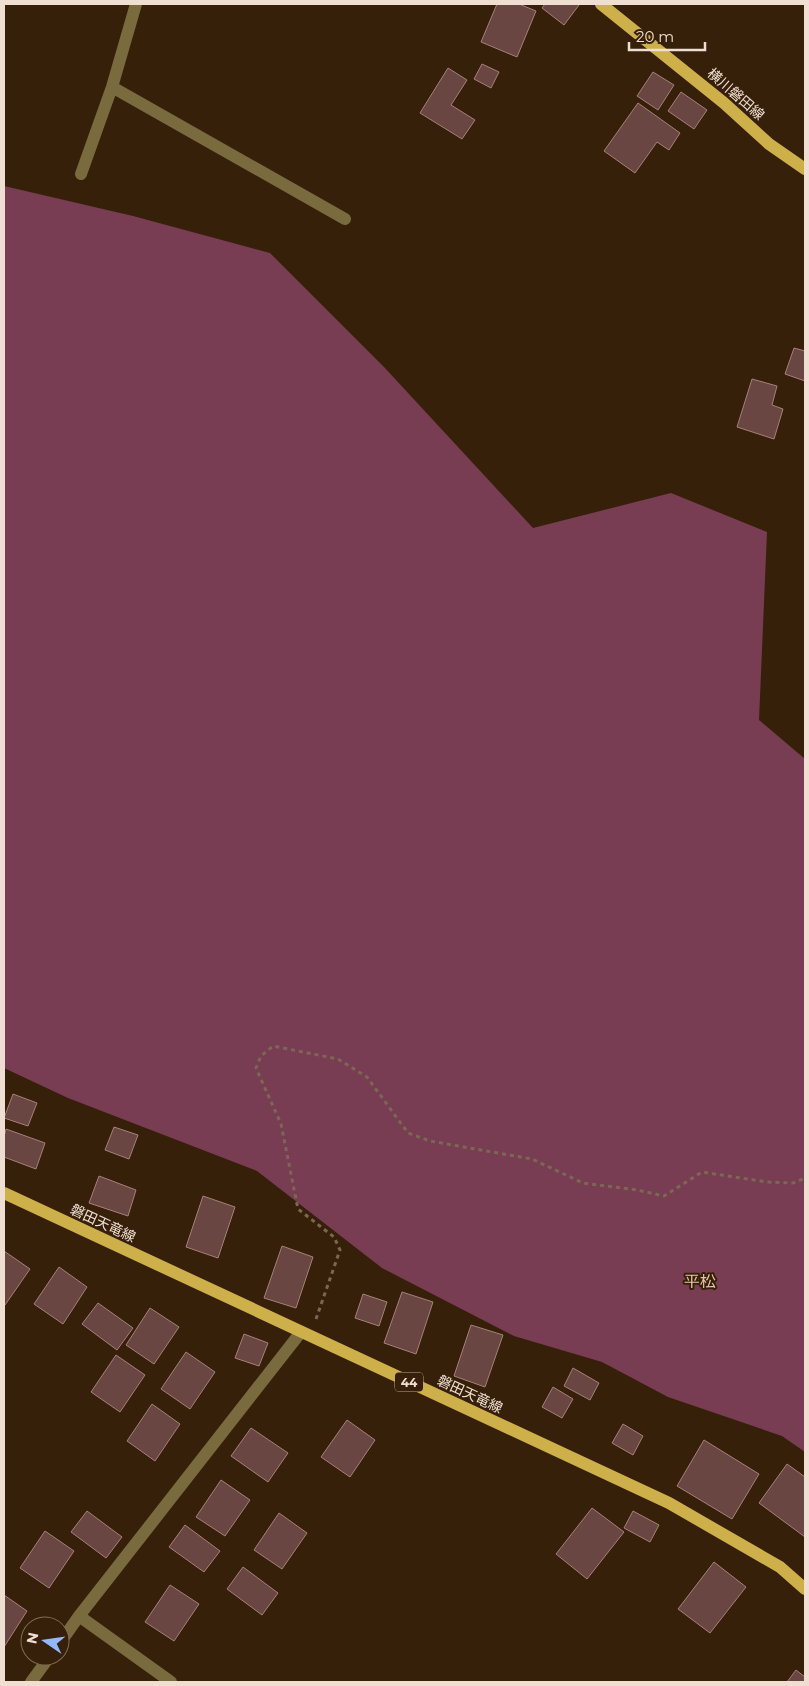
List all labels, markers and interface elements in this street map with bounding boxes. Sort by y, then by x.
scale bar [629,20,705,52]
text: 20 m [636,27,674,46]
street label: 横川磐田線 [704,64,768,124]
street label: 磐田天竜線 [67,1200,139,1246]
district label: 平松 [684,1272,716,1291]
street label: 磐田天竜線 [434,1371,506,1417]
road number: 44 [395,1372,423,1391]
north arrow [20,1616,70,1666]
text: N [22,1631,42,1646]

